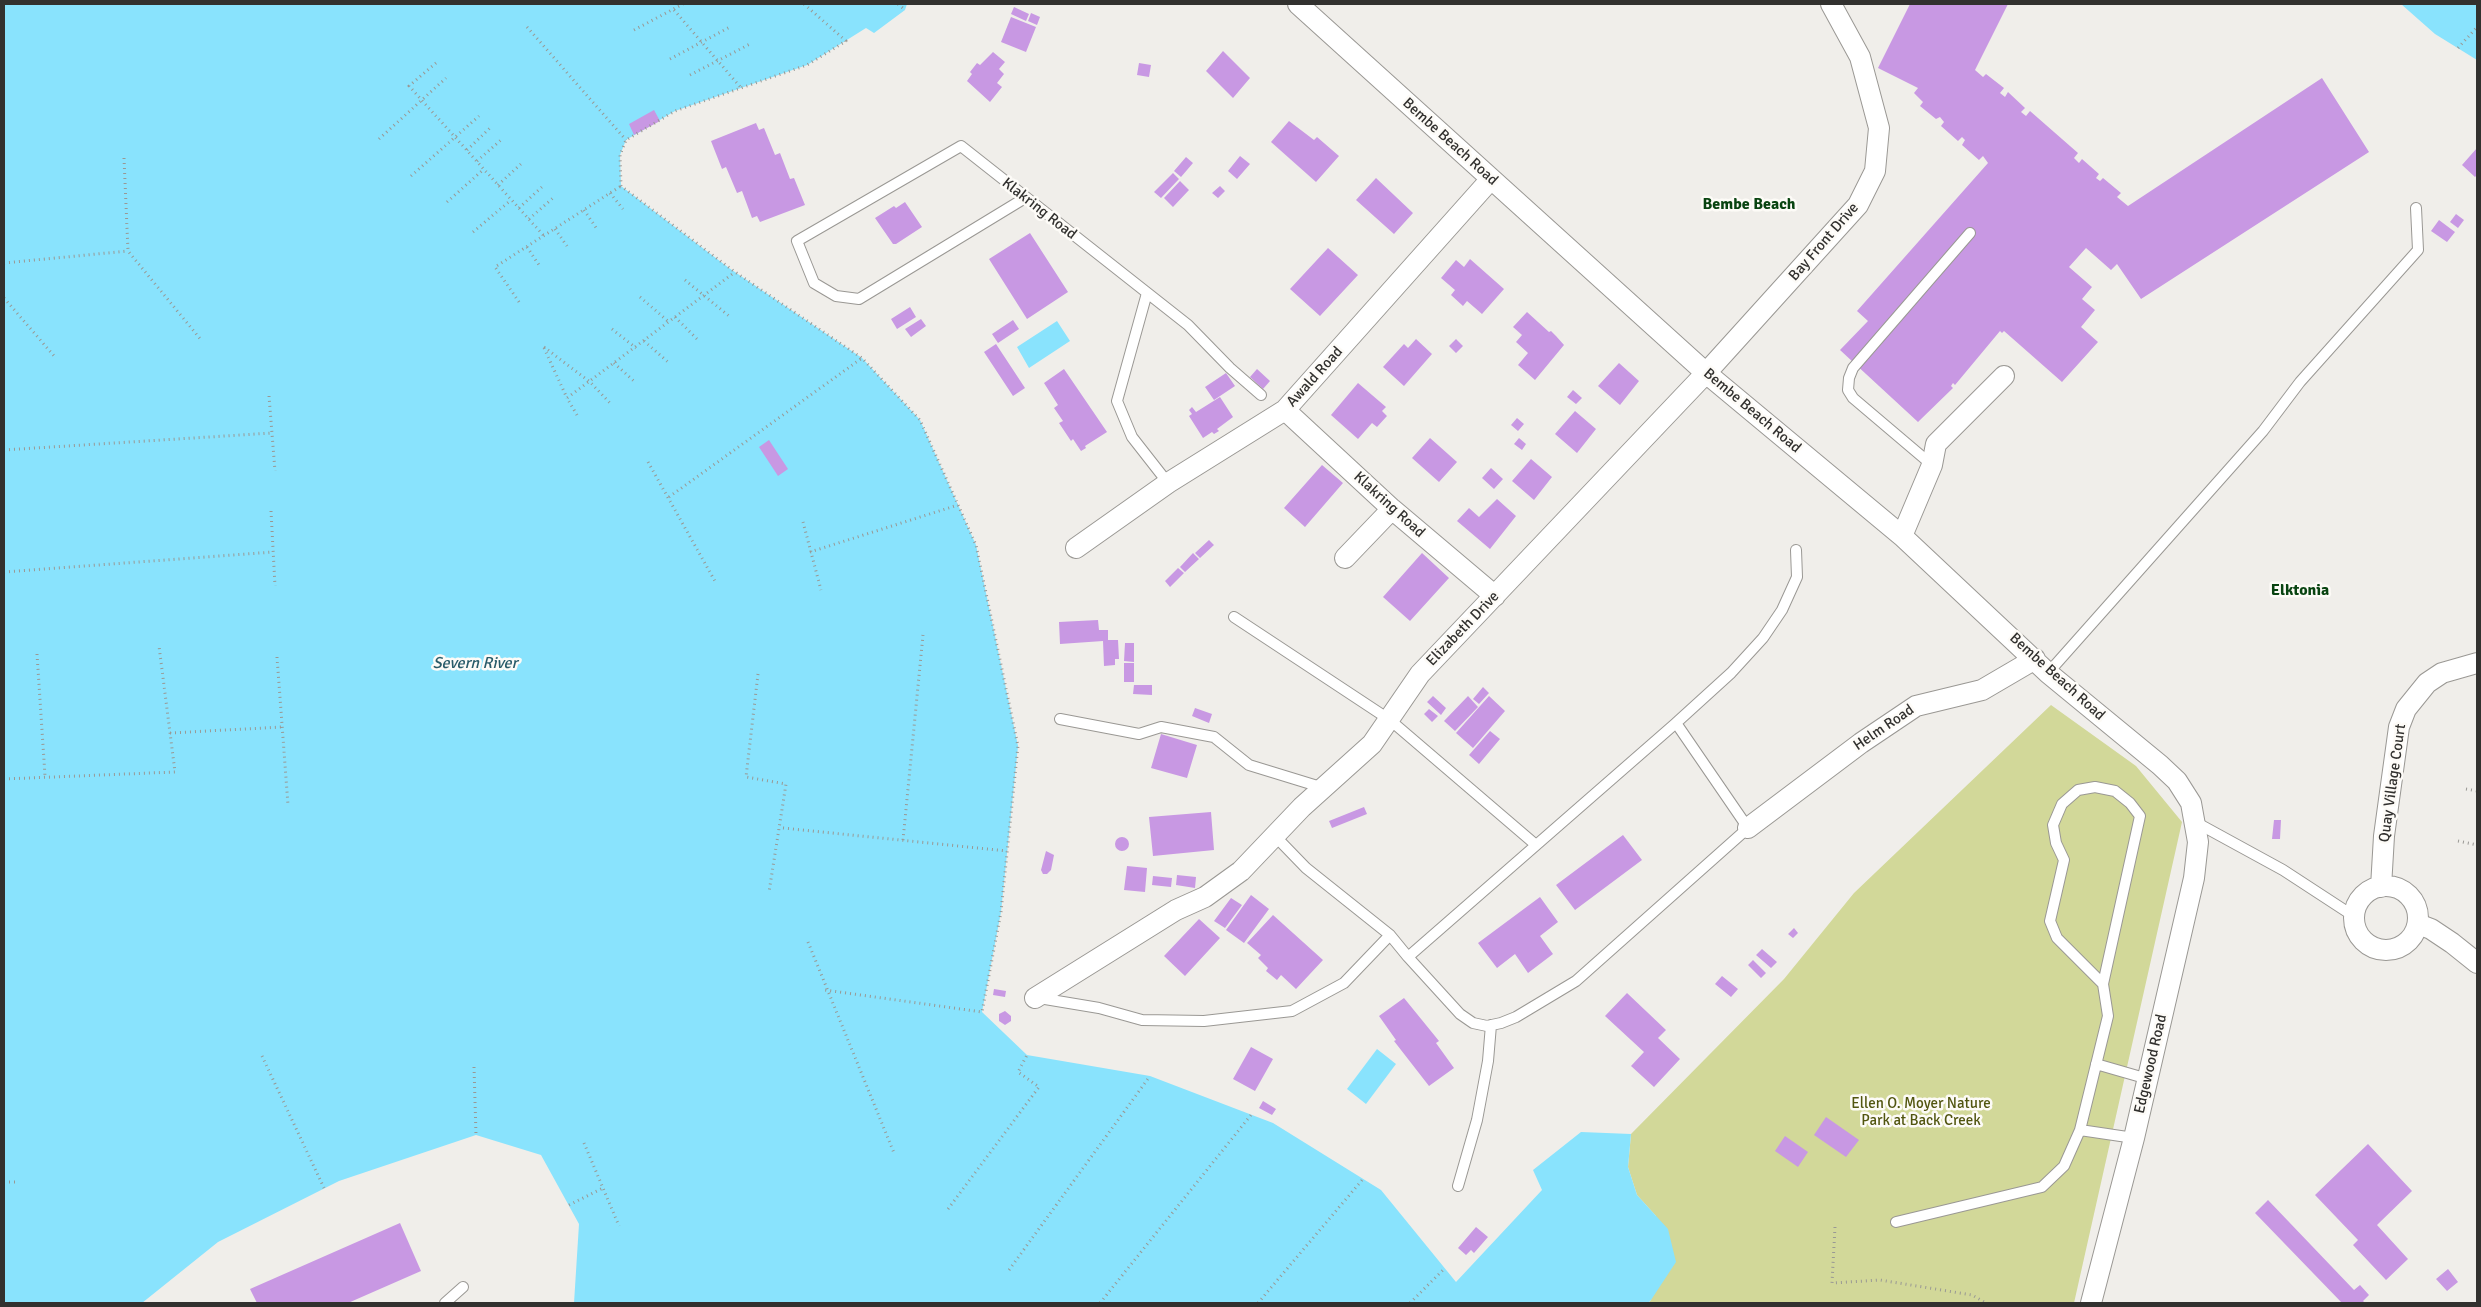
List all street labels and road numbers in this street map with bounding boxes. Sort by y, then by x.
street label: Bembe Beach Road [1399,94,1501,190]
street label: Klakring Road [998,174,1080,244]
street label: Bay Front Drive [1785,199,1863,285]
street label: Awald Road [1283,343,1347,411]
street label: Bembe Beach Road [1699,365,1805,457]
street label: Klakring Road [1350,468,1428,542]
street label: Elizabeth Drive [1423,588,1503,670]
street label: Bembe Beach Road [2006,629,2108,725]
street label: Helm Road [1850,701,1918,755]
street label: Quay Village Court [2376,723,2410,843]
street label: Edgewood Road [2131,1013,2171,1115]

